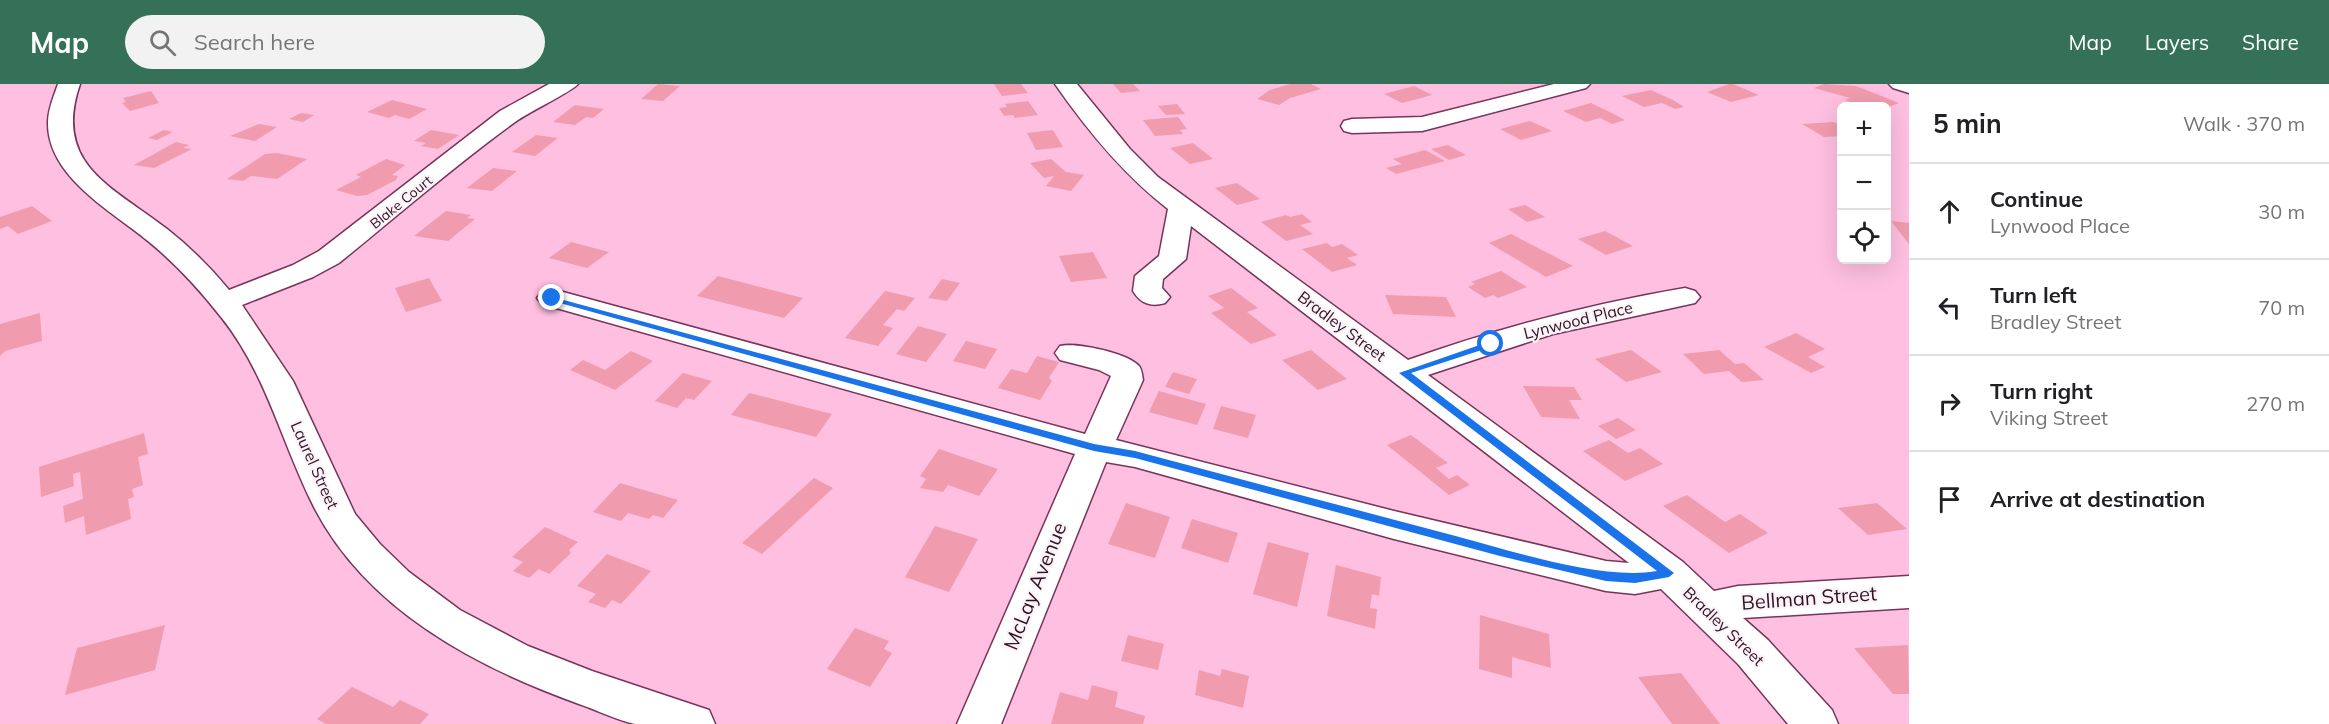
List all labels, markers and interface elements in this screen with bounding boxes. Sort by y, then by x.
search box [125,15,545,69]
text: Map [30,25,89,60]
icon: search [146,26,179,59]
text: Search here [194,28,315,56]
text: Map [2069,29,2112,55]
text: Layers [2145,29,2209,55]
text: Share [2242,29,2299,55]
map controls [1837,102,1891,264]
button: + [1837,102,1891,156]
text: 5 min [1933,107,2002,140]
text: Walk · 370 m [2183,111,2305,136]
button: − [1837,156,1891,210]
street label: Blake Court [366,171,436,233]
text: Continue [1990,185,2083,213]
icon: ahead [1933,195,1966,228]
text: 30 m [2258,199,2305,224]
button: locate [1837,210,1891,264]
text: Lynwood Place [1990,213,2130,238]
text: Turn left [1990,281,2077,309]
route end [538,284,564,310]
street label: Bradley Street [1294,286,1390,366]
icon: left [1933,291,1966,324]
text: 70 m [2258,295,2305,320]
street label: Lynwood Place [1521,297,1635,343]
text: Bradley Street [1990,309,2121,334]
route start [1477,330,1503,356]
text: Turn right [1990,377,2093,405]
icon: right [1933,387,1966,420]
text: 270 m [2246,391,2305,416]
text: Viking Street [1990,405,2108,430]
street label: Laurel Street [287,418,343,512]
icon: arrive [1933,483,1966,516]
text: Arrive at destination [1990,485,2205,513]
street label: McLay Avenue [998,518,1071,653]
street label: Bellman Street [1740,580,1878,615]
street label: Bradley Street [1679,582,1769,670]

